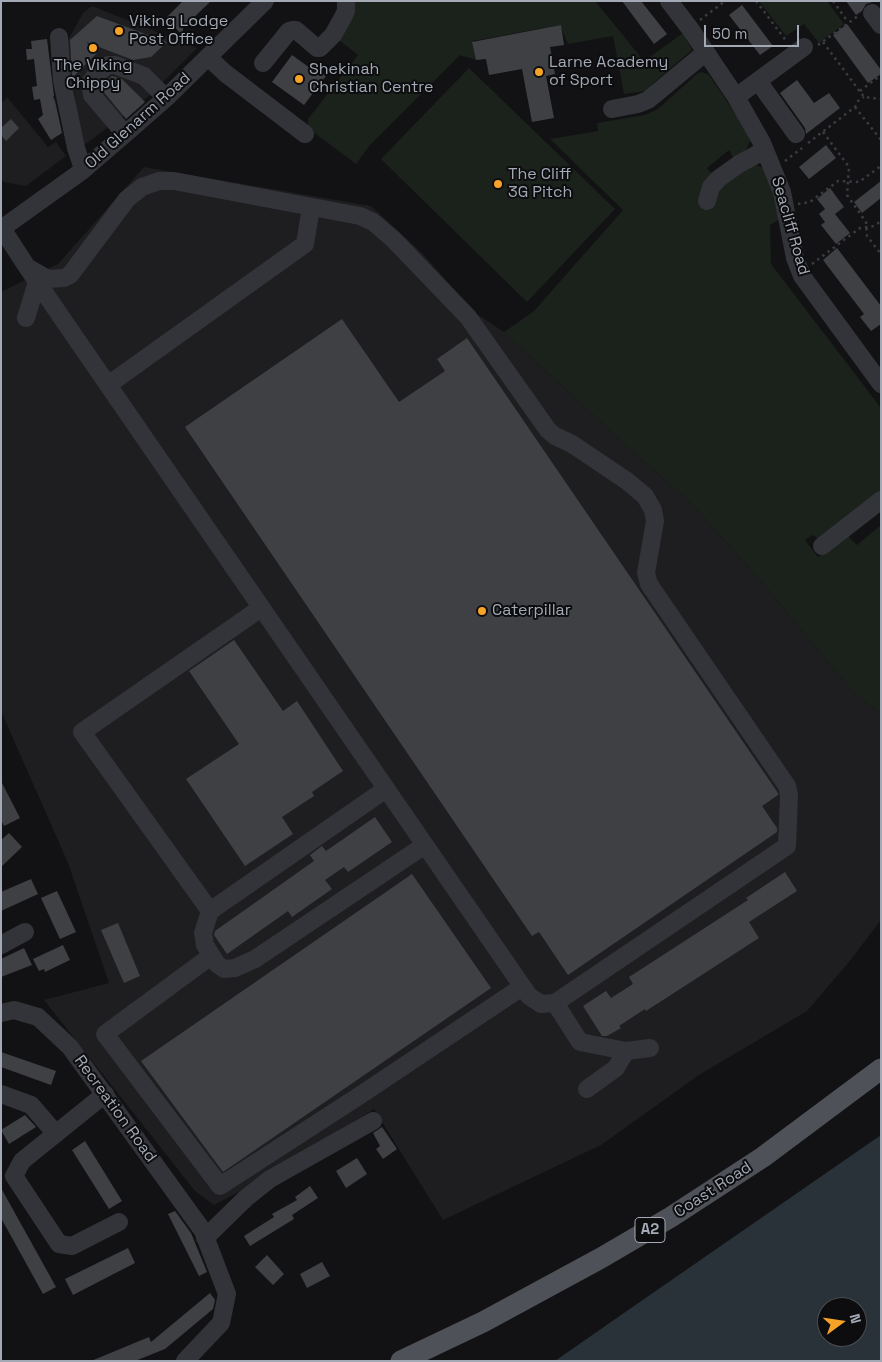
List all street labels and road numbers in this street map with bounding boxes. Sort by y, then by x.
street label: Old Glenarm Road [81,69,195,173]
street label: Seacliff Road [767,175,813,277]
street label: Recreation Road [70,1052,160,1166]
street label: Coast Road [671,1158,755,1222]
road number: A2 [635,1218,665,1242]

